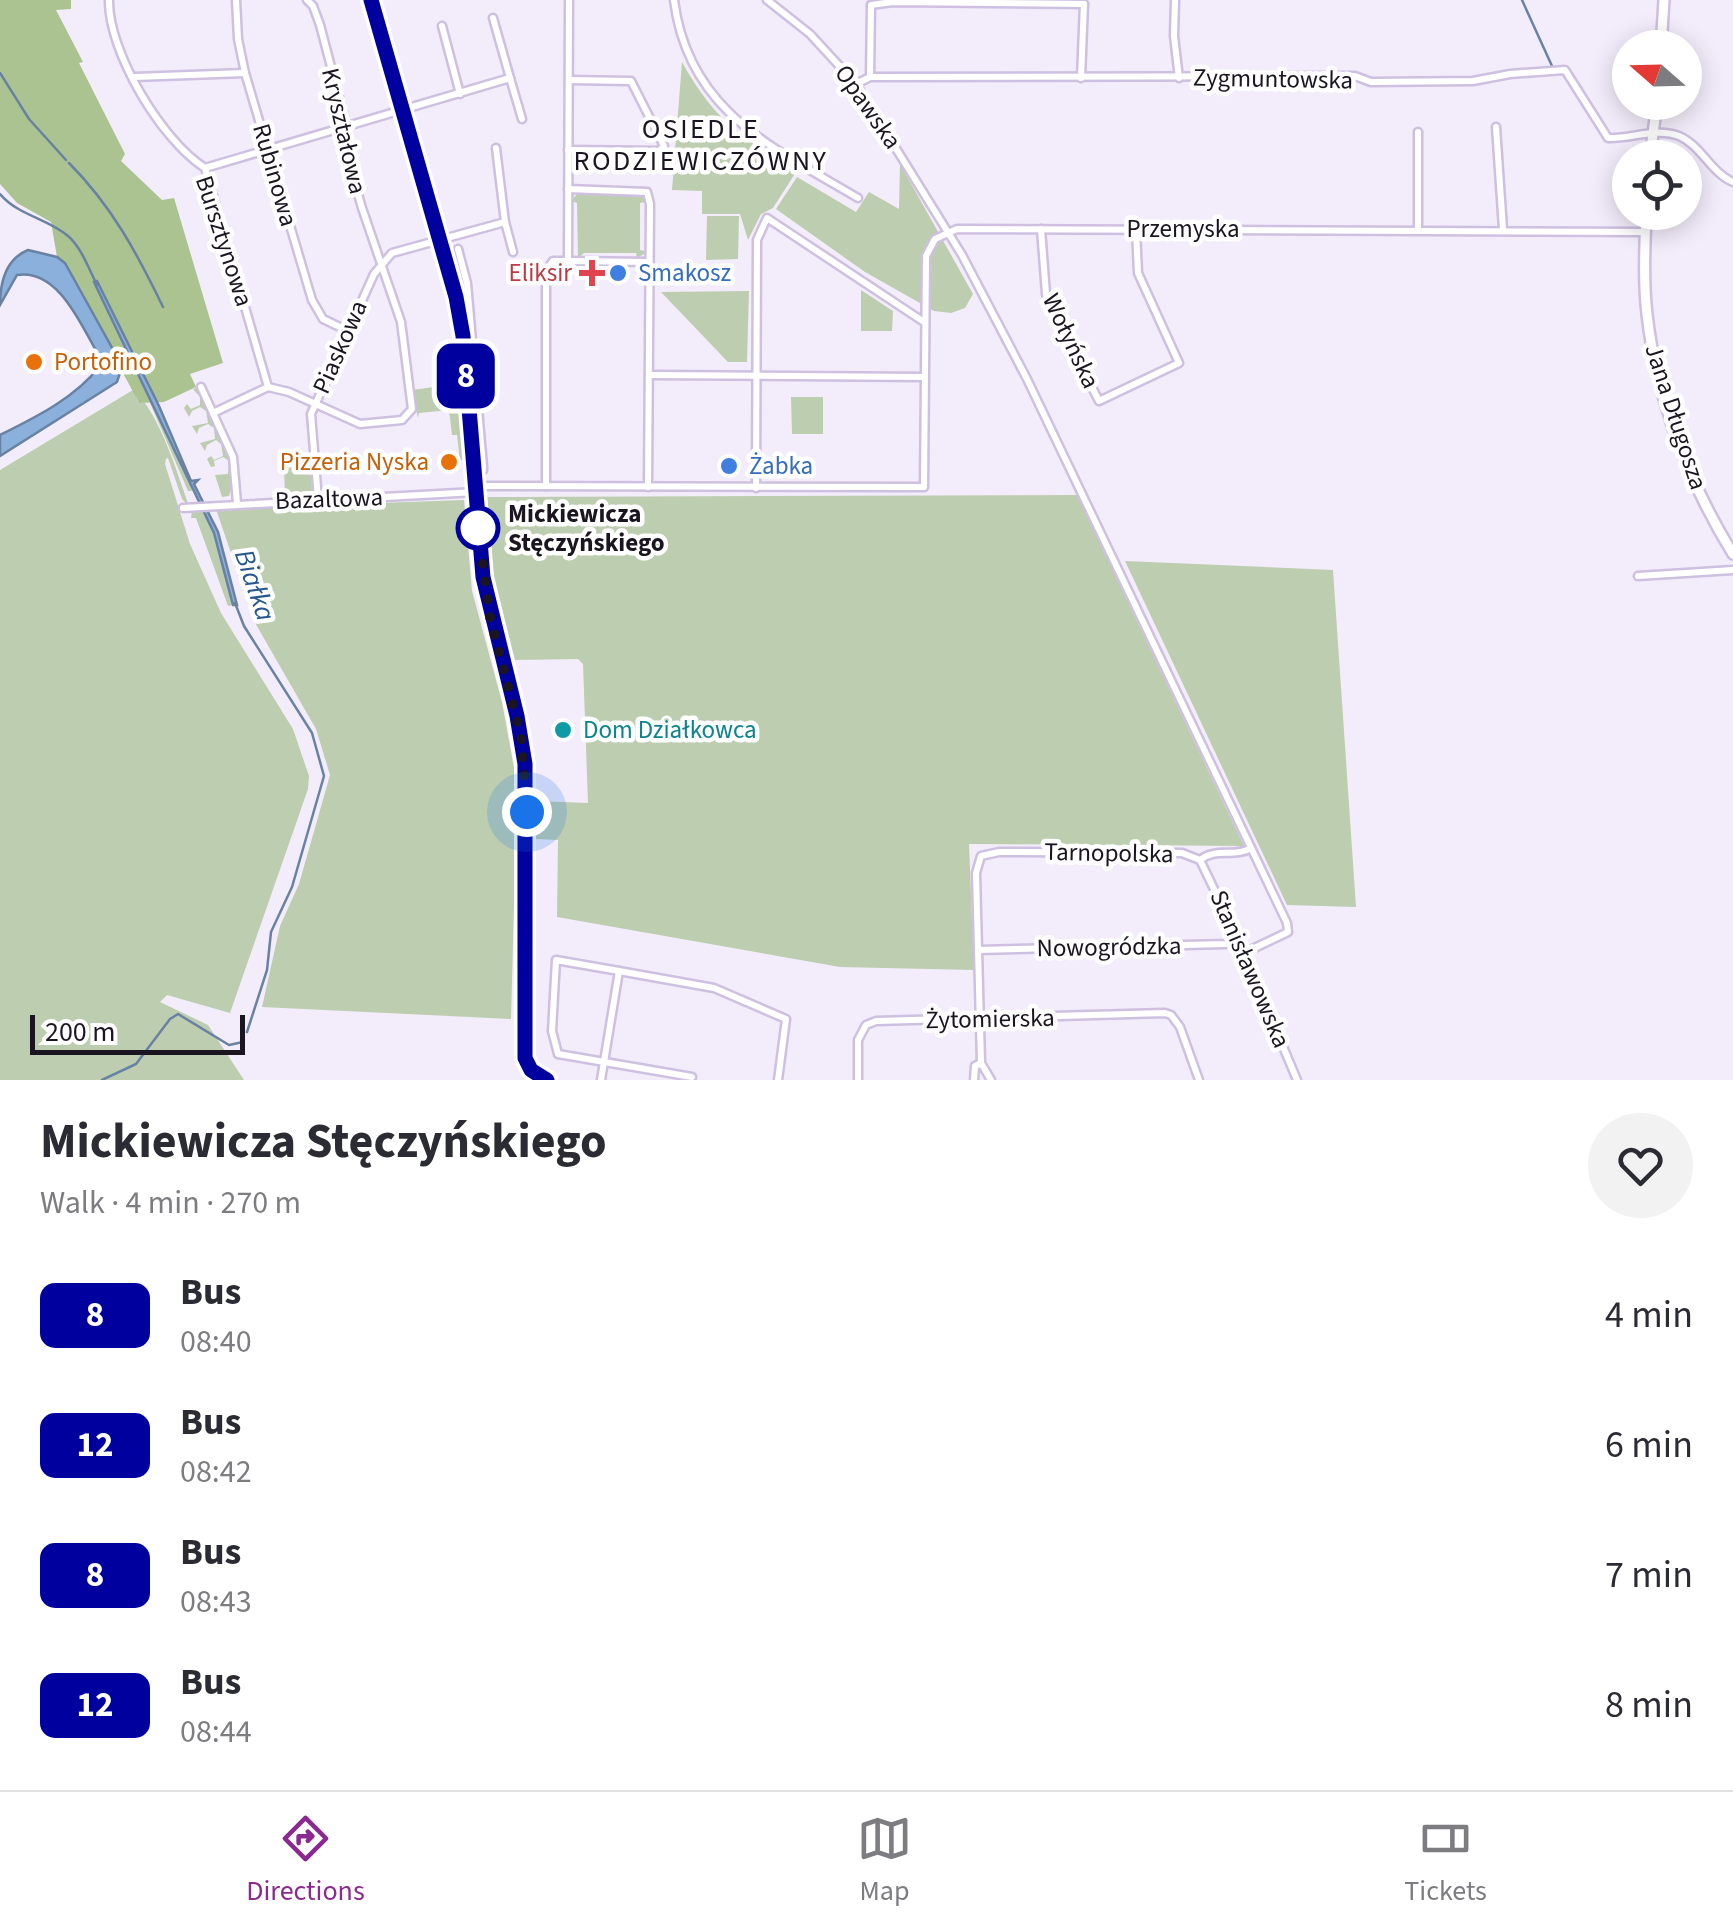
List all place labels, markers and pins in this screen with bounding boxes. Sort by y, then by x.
place label: Eliksir [509,255,572,291]
place label: Smakosz [638,255,731,291]
marker: Eliksir [581,262,603,284]
marker: Smakosz [607,262,629,284]
place label: Portofino [54,344,152,380]
marker: Portofino [23,351,45,373]
place label: Pizzeria Nyska [280,444,429,480]
place label: Żabka [749,448,813,484]
marker: Pizzeria Nyska [438,451,460,473]
marker: Żabka [718,455,740,477]
place label: Mickiewicza Stęczyńskiego [508,496,665,561]
marker: Mickiewicza Stęczyńskiego [457,507,499,549]
place label: Dom Działkowca [583,712,757,748]
marker: Dom Działkowca [552,719,574,741]

